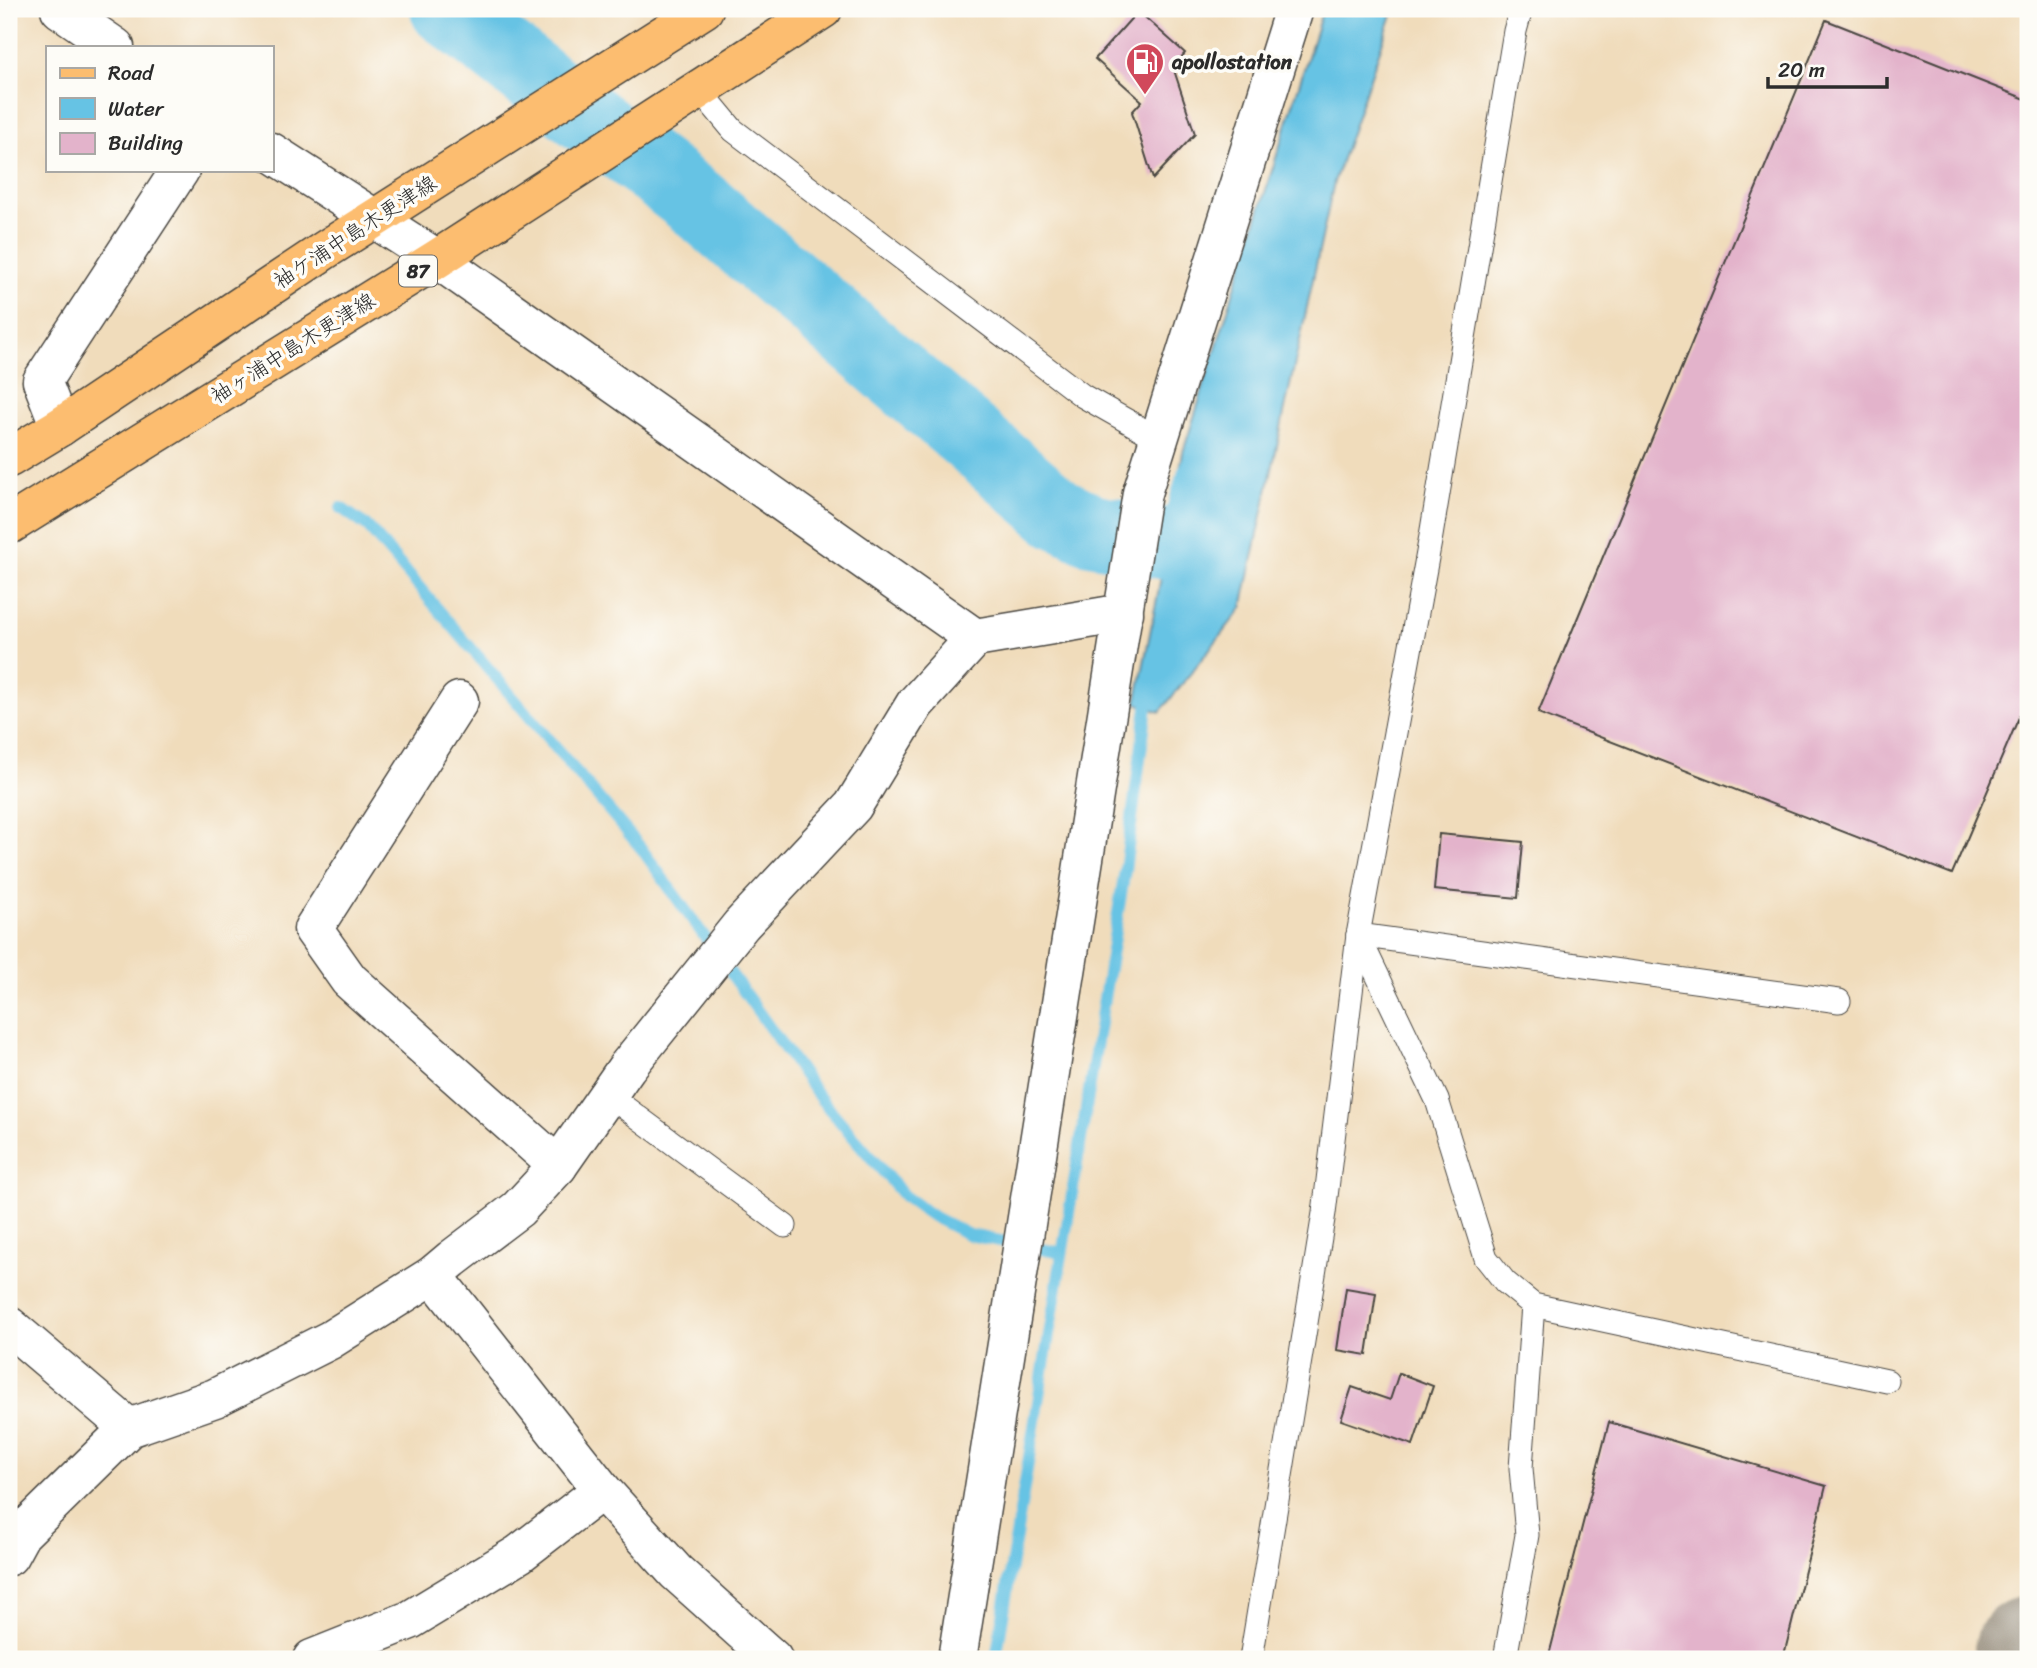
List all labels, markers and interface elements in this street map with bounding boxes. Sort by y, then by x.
fuel station icon: apollostation [1124,41,1166,96]
place label: apollostation [1171,43,1293,81]
legend [46,46,273,172]
scale bar [1768,46,1886,90]
text: 20 m [1778,51,1825,89]
text: Road [108,54,155,92]
text: Water [108,90,165,128]
text: Building [108,124,184,162]
street label: 袖ケ浦中島木更津線 [265,165,445,299]
road number: 87 [399,256,437,286]
street label: 袖ヶ浦中島木更津線 [203,282,383,414]

